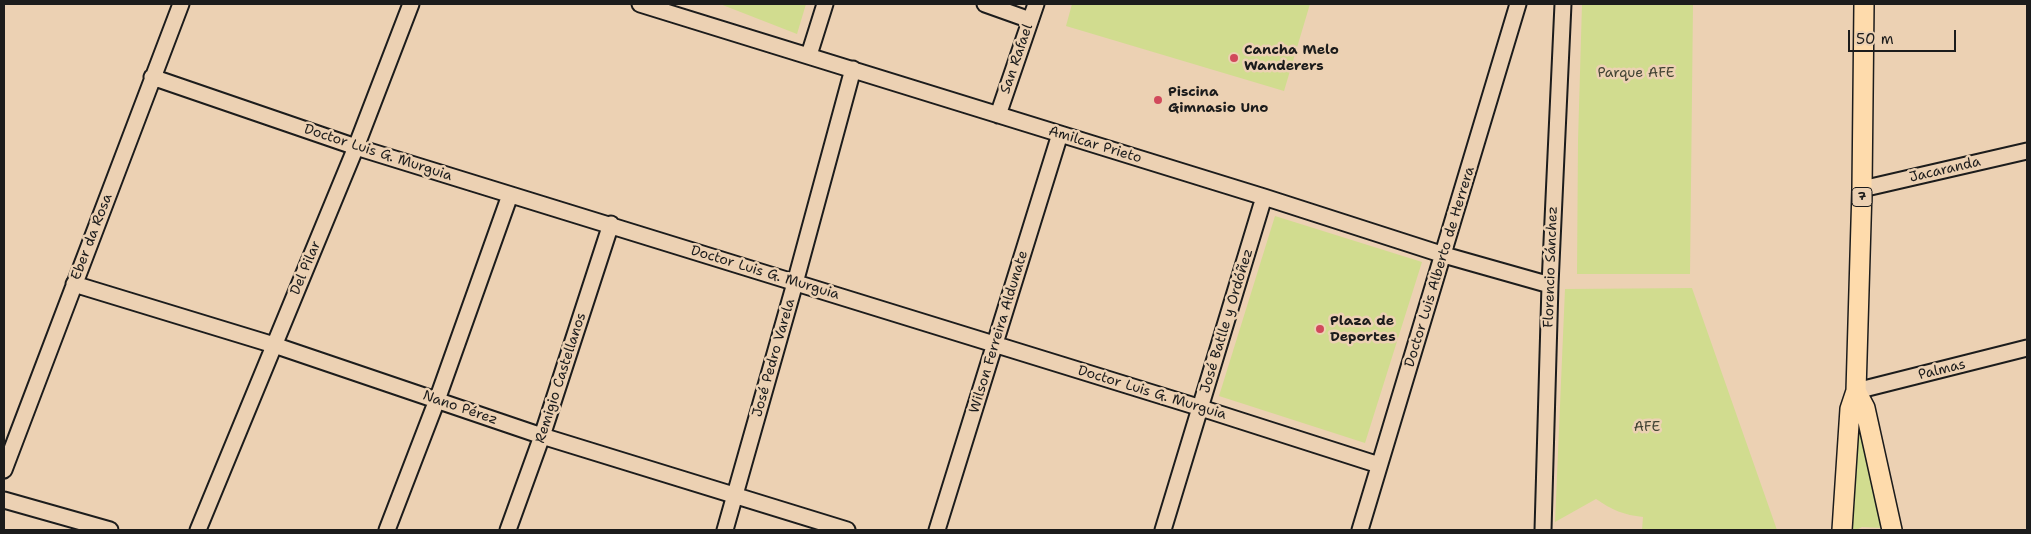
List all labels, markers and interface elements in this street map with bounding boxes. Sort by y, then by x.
scale bar [1851,20,1958,52]
street label: San Rafael [997,22,1037,96]
text: 50 m [1856,29,1894,49]
place label: Cancha Melo Wanderers [1244,42,1339,74]
marker: Cancha Melo Wanderers [1228,52,1240,64]
park label: Parque AFE [1597,65,1675,81]
place label: Piscina Gimnasio Uno [1168,84,1268,116]
marker: Piscina Gimnasio Uno [1152,94,1164,106]
street label: Doctor Luis G. Murguia [302,121,454,185]
street label: Amilcar Prieto [1046,123,1144,167]
street label: Jacaranda [1908,154,1982,186]
street label: Doctor Luis Alberto de Herrera [1401,165,1479,369]
road number: 7 [1852,188,1872,206]
street label: Eber da Rosa [68,191,116,283]
street label: Florencio Sánchez [1540,206,1562,328]
street label: Del Pilar [287,238,325,298]
street label: Doctor Luis G. Murguia [689,242,841,304]
street label: José Batlle y Ordóñez [1197,247,1257,395]
street label: Wilson Ferreira Aldunate [966,249,1032,415]
street label: José Pedro Varela [749,297,799,419]
street label: Remigio Castellanos [532,311,590,445]
place label: Plaza de Deportes [1330,313,1396,346]
marker: Plaza de Deportes [1314,323,1326,335]
street label: Palmas [1917,356,1967,384]
street label: Doctor Luis G. Murguia [1076,362,1228,424]
street label: Nano Pérez [420,387,500,429]
park label: AFE [1634,419,1660,435]

